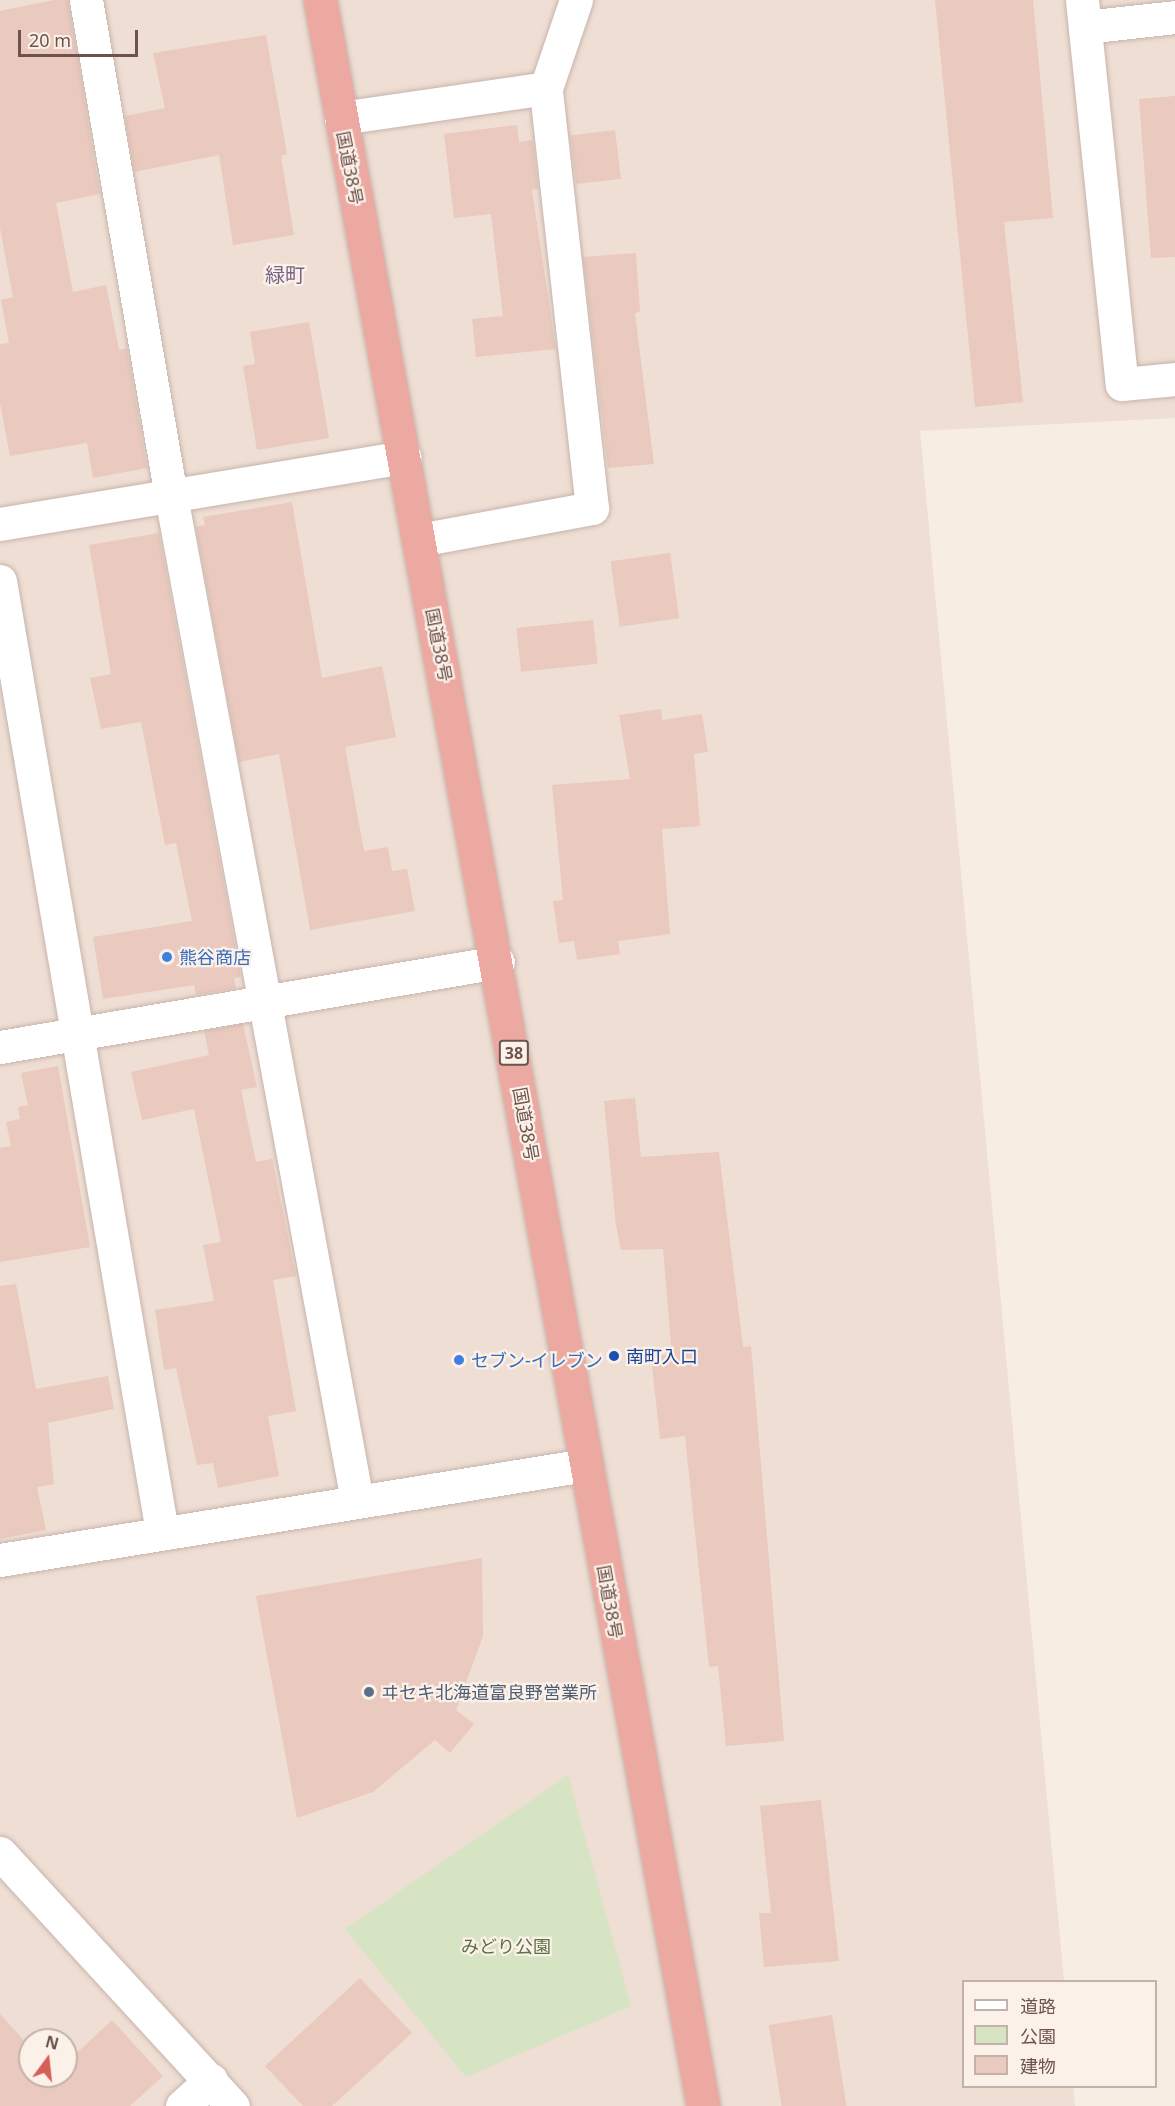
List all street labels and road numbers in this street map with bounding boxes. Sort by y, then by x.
street label: 国道38号 [332,129,368,207]
street label: 国道38号 [421,606,457,684]
road number: 38 [498,1040,530,1066]
street label: 国道38号 [509,1085,543,1163]
street label: 国道38号 [593,1563,627,1641]

